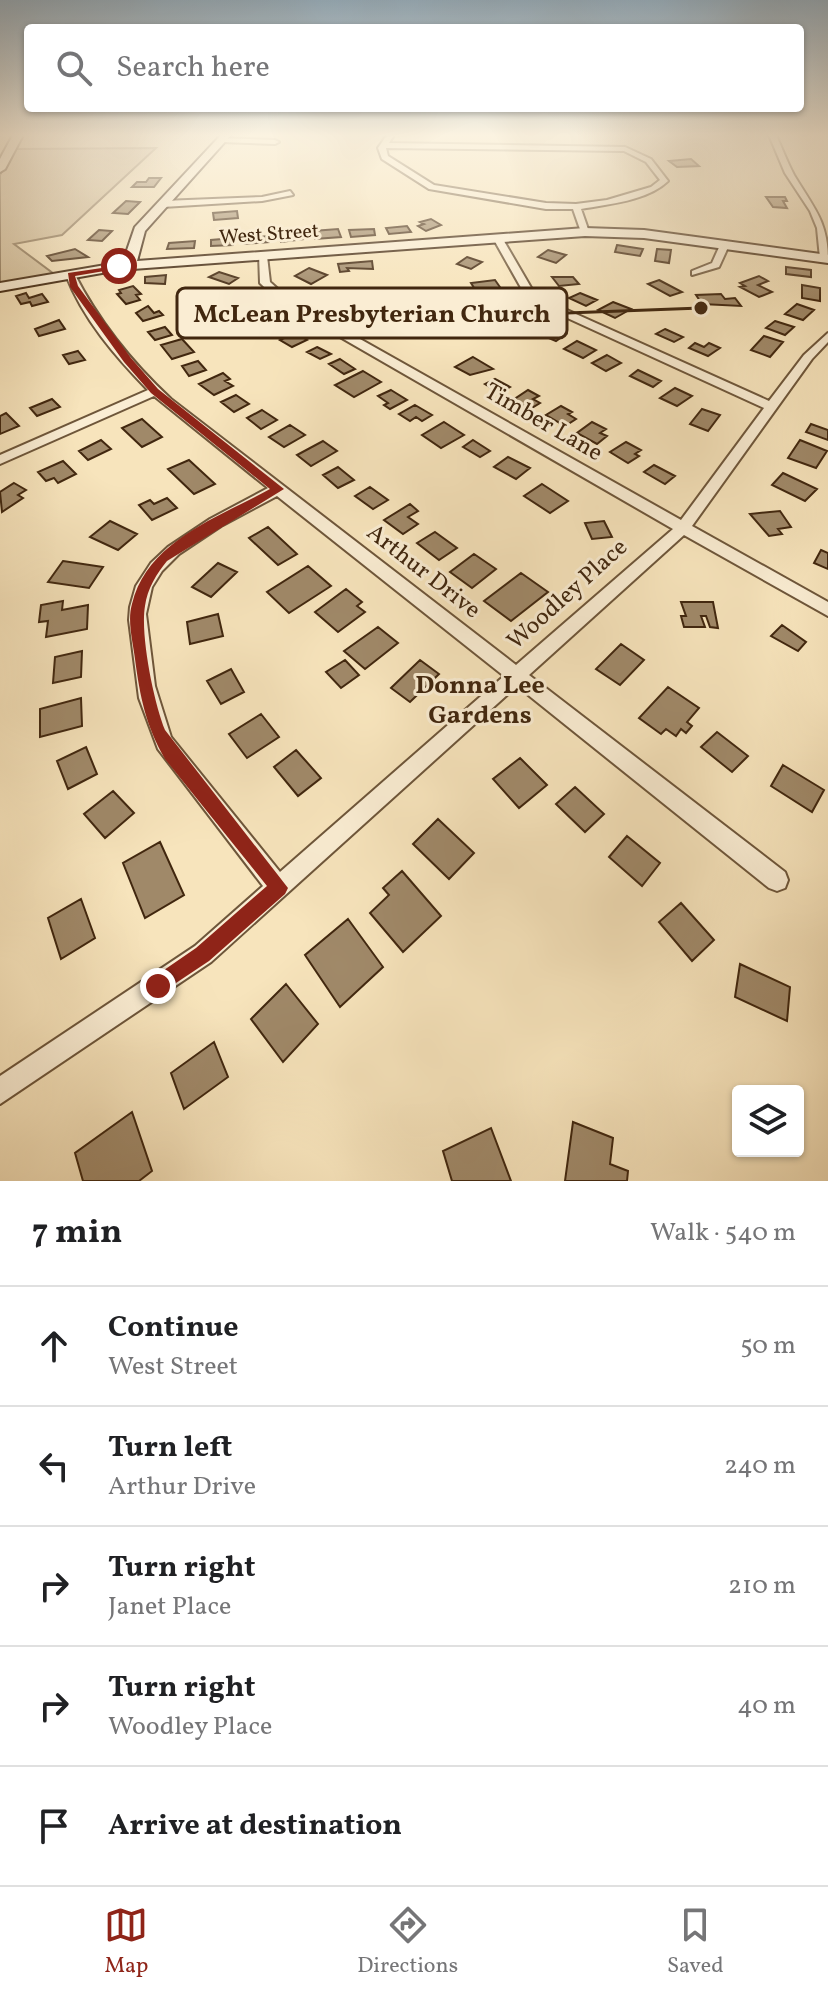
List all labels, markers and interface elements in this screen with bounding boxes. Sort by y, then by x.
search box [24,24,804,112]
icon: search [52,46,96,90]
text: Search here [116,47,270,89]
street label: West Street [218,218,320,252]
route start [101,248,137,284]
callout: McLean Presbyterian Church [177,288,567,338]
text: McLean Presbyterian Church [193,297,551,333]
street label: Timber Lane [477,375,609,471]
street label: Arthur Drive [359,517,487,627]
street label: Woodley Place [500,532,636,658]
district label: Donna Lee Gardens [415,668,545,734]
route end [140,968,176,1004]
map controls [732,1085,804,1157]
button: layers [732,1085,804,1157]
text: 7 min [32,1210,122,1257]
text: Walk · 540 m [650,1215,796,1251]
text: Continue [108,1307,239,1349]
icon: ahead [32,1324,76,1368]
text: 50 m [740,1328,796,1364]
text: West Street [108,1349,238,1385]
text: Turn left [108,1427,232,1469]
icon: left [32,1444,76,1488]
text: 240 m [724,1448,796,1484]
text: Arthur Drive [108,1469,256,1505]
text: Turn right [108,1547,256,1589]
icon: right [32,1564,76,1608]
text: 210 m [728,1568,796,1604]
text: Janet Place [108,1589,231,1625]
text: Turn right [108,1667,256,1709]
icon: right [32,1684,76,1728]
text: 40 m [737,1688,796,1724]
text: Woodley Place [108,1709,272,1745]
icon: arrive [32,1804,76,1848]
text: Arrive at destination [108,1805,402,1847]
tab: Map [104,1903,148,1982]
tab: Directions [357,1903,458,1982]
tab: Saved [667,1903,724,1982]

